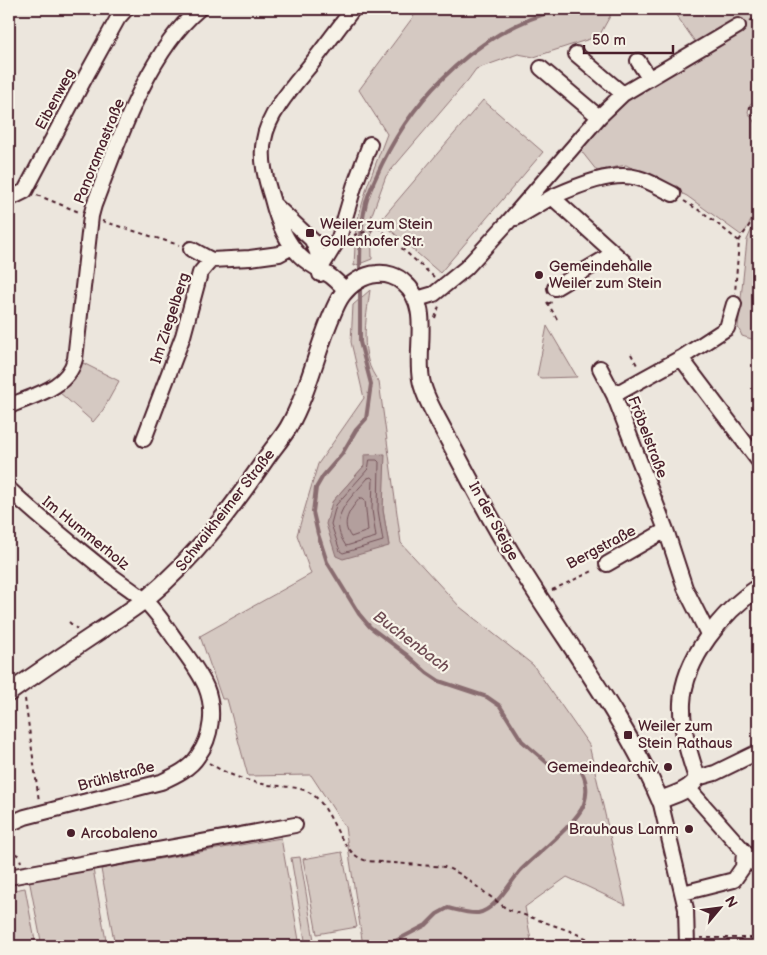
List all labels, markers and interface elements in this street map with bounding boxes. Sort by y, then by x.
scale bar [584,22,673,54]
text: 50 m [592,31,626,50]
street label: Eibenweg [31,65,79,133]
street label: Panoramastraße [70,96,129,207]
place label: Weiler zum Stein Gollenhofer Str. [320,215,433,251]
marker: Weiler zum Stein Gollenhofer Str. [304,227,316,239]
place label: Gemeindehalle Weiler zum Stein [549,257,662,293]
marker: Gemeindehalle Weiler zum Stein [533,269,545,281]
street label: Im Ziegelberg [147,270,194,366]
street label: Fröbelstraße [623,394,672,481]
street label: Schwaikheimer Straße [172,445,279,575]
street label: In der Steige [464,479,523,564]
street label: Im Hummerholz [38,492,134,575]
street label: Bergstraße [563,521,639,574]
water label: Buchenbach [369,607,453,677]
place label: Weiler zum Stein Rathaus [638,717,733,753]
marker: Weiler zum Stein Rathaus [622,729,634,741]
street label: Brühlstraße [76,757,157,796]
place label: Gemeindearchiv [547,758,659,777]
marker: Gemeindearchiv [662,761,674,773]
place label: Brauhaus Lamm [569,820,679,839]
marker: Brauhaus Lamm [683,823,695,835]
place label: Arcobaleno [81,824,158,843]
marker: Arcobaleno [65,827,77,839]
north arrow [694,882,744,932]
text: N [721,893,741,911]

